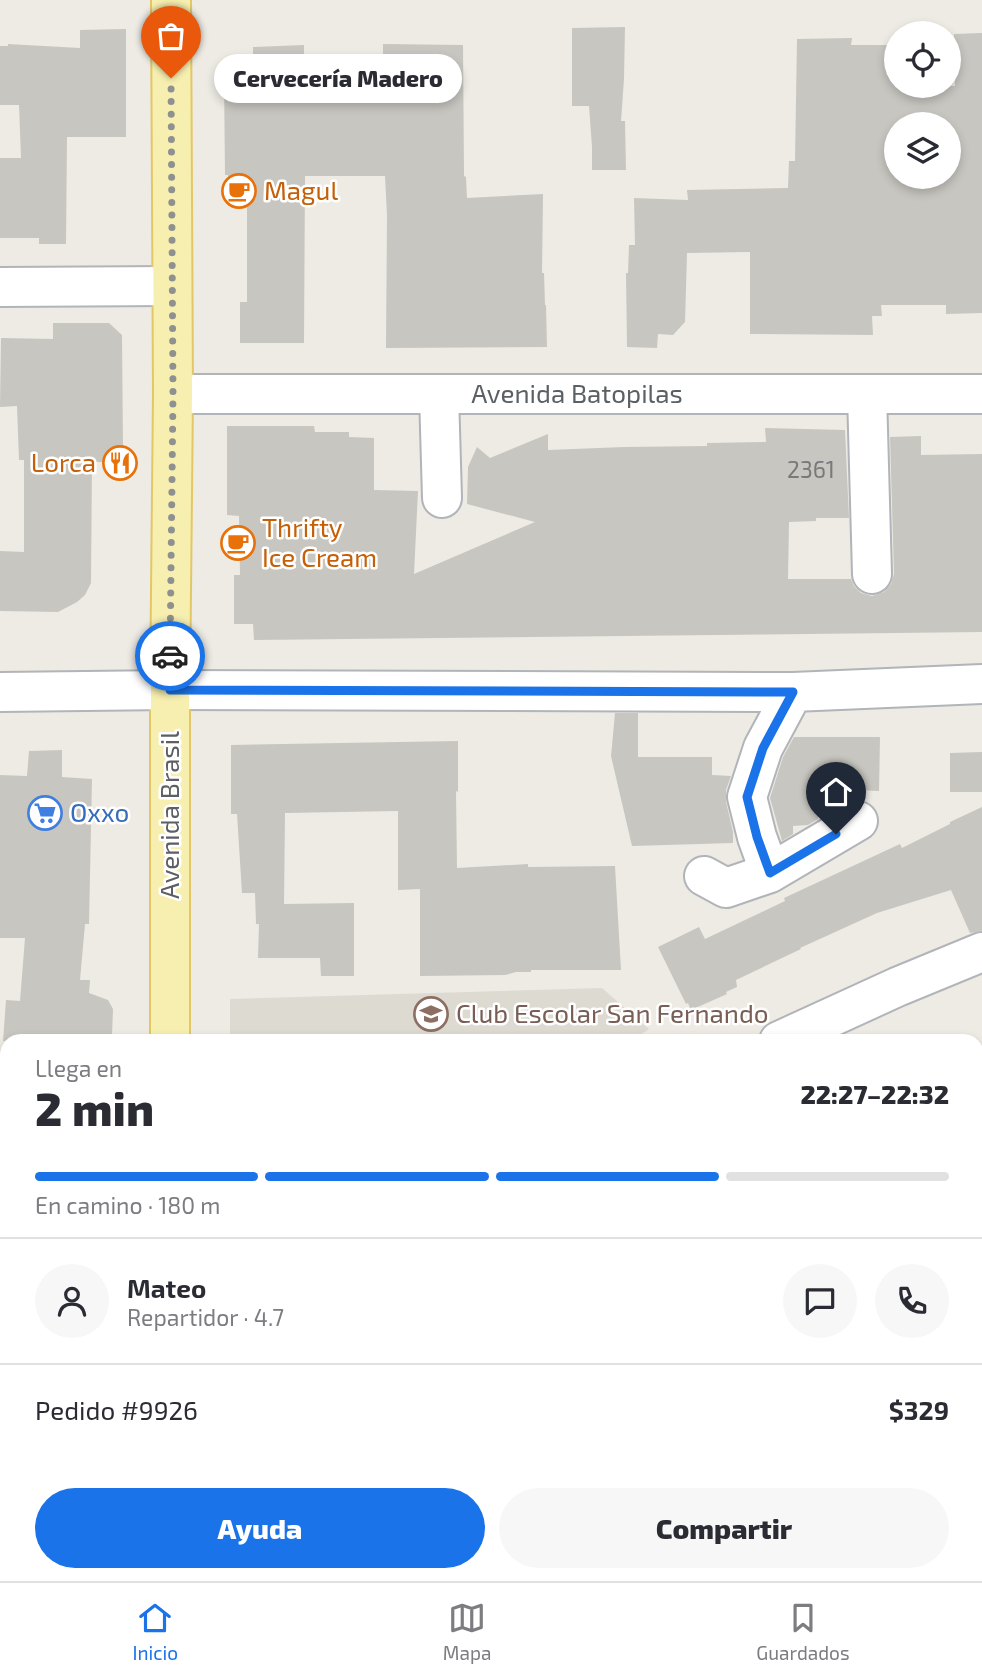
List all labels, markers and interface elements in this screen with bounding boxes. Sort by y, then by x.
pin [141,6,201,78]
icon: bag [152,17,190,55]
map controls [884,21,961,189]
button: locate [884,21,961,98]
callout: Cervecería Madero [213,54,462,102]
text: Cervecería Madero [233,64,443,92]
button: layers [884,112,961,189]
cafe icon: Magul [220,172,258,210]
place label: Magul [264,174,338,205]
street label: Avenida Batopilas [471,377,683,408]
restaurant icon: Lorca [101,444,139,482]
place label: Lorca [31,446,96,477]
house number: 2361 [787,455,835,483]
place label: Thrifty Ice Cream [262,511,377,572]
cafe icon: Thrifty Ice Cream [219,524,257,562]
courier [135,621,205,691]
icon: car [151,637,189,675]
street label: Avenida Brasil [153,731,184,899]
pin [806,762,866,834]
icon: home [817,773,855,811]
supermarket icon: Oxxo [26,794,64,832]
place label: Oxxo [70,796,129,827]
school or university icon: Club Escolar San Fernando [412,995,450,1033]
place label: Club Escolar San Fernando [456,997,769,1028]
text: Llega en [35,1054,122,1082]
text: 22:27–22:32 [800,1078,949,1109]
text: 2 min [35,1080,154,1135]
text: En camino · 180 m [35,1191,220,1219]
button: person [35,1264,109,1338]
button: chat [783,1264,857,1338]
button: phone [875,1264,949,1338]
text: Mateo [127,1272,206,1303]
text: Repartidor · 4.7 [127,1303,284,1331]
text: Pedido #9926 [35,1394,198,1425]
text: $329 [889,1394,949,1425]
button: Ayuda [35,1488,485,1568]
button: Compartir [499,1488,949,1568]
tab: Inicio [132,1599,178,1664]
tab: Mapa [443,1599,491,1664]
tab: Guardados [756,1599,850,1664]

